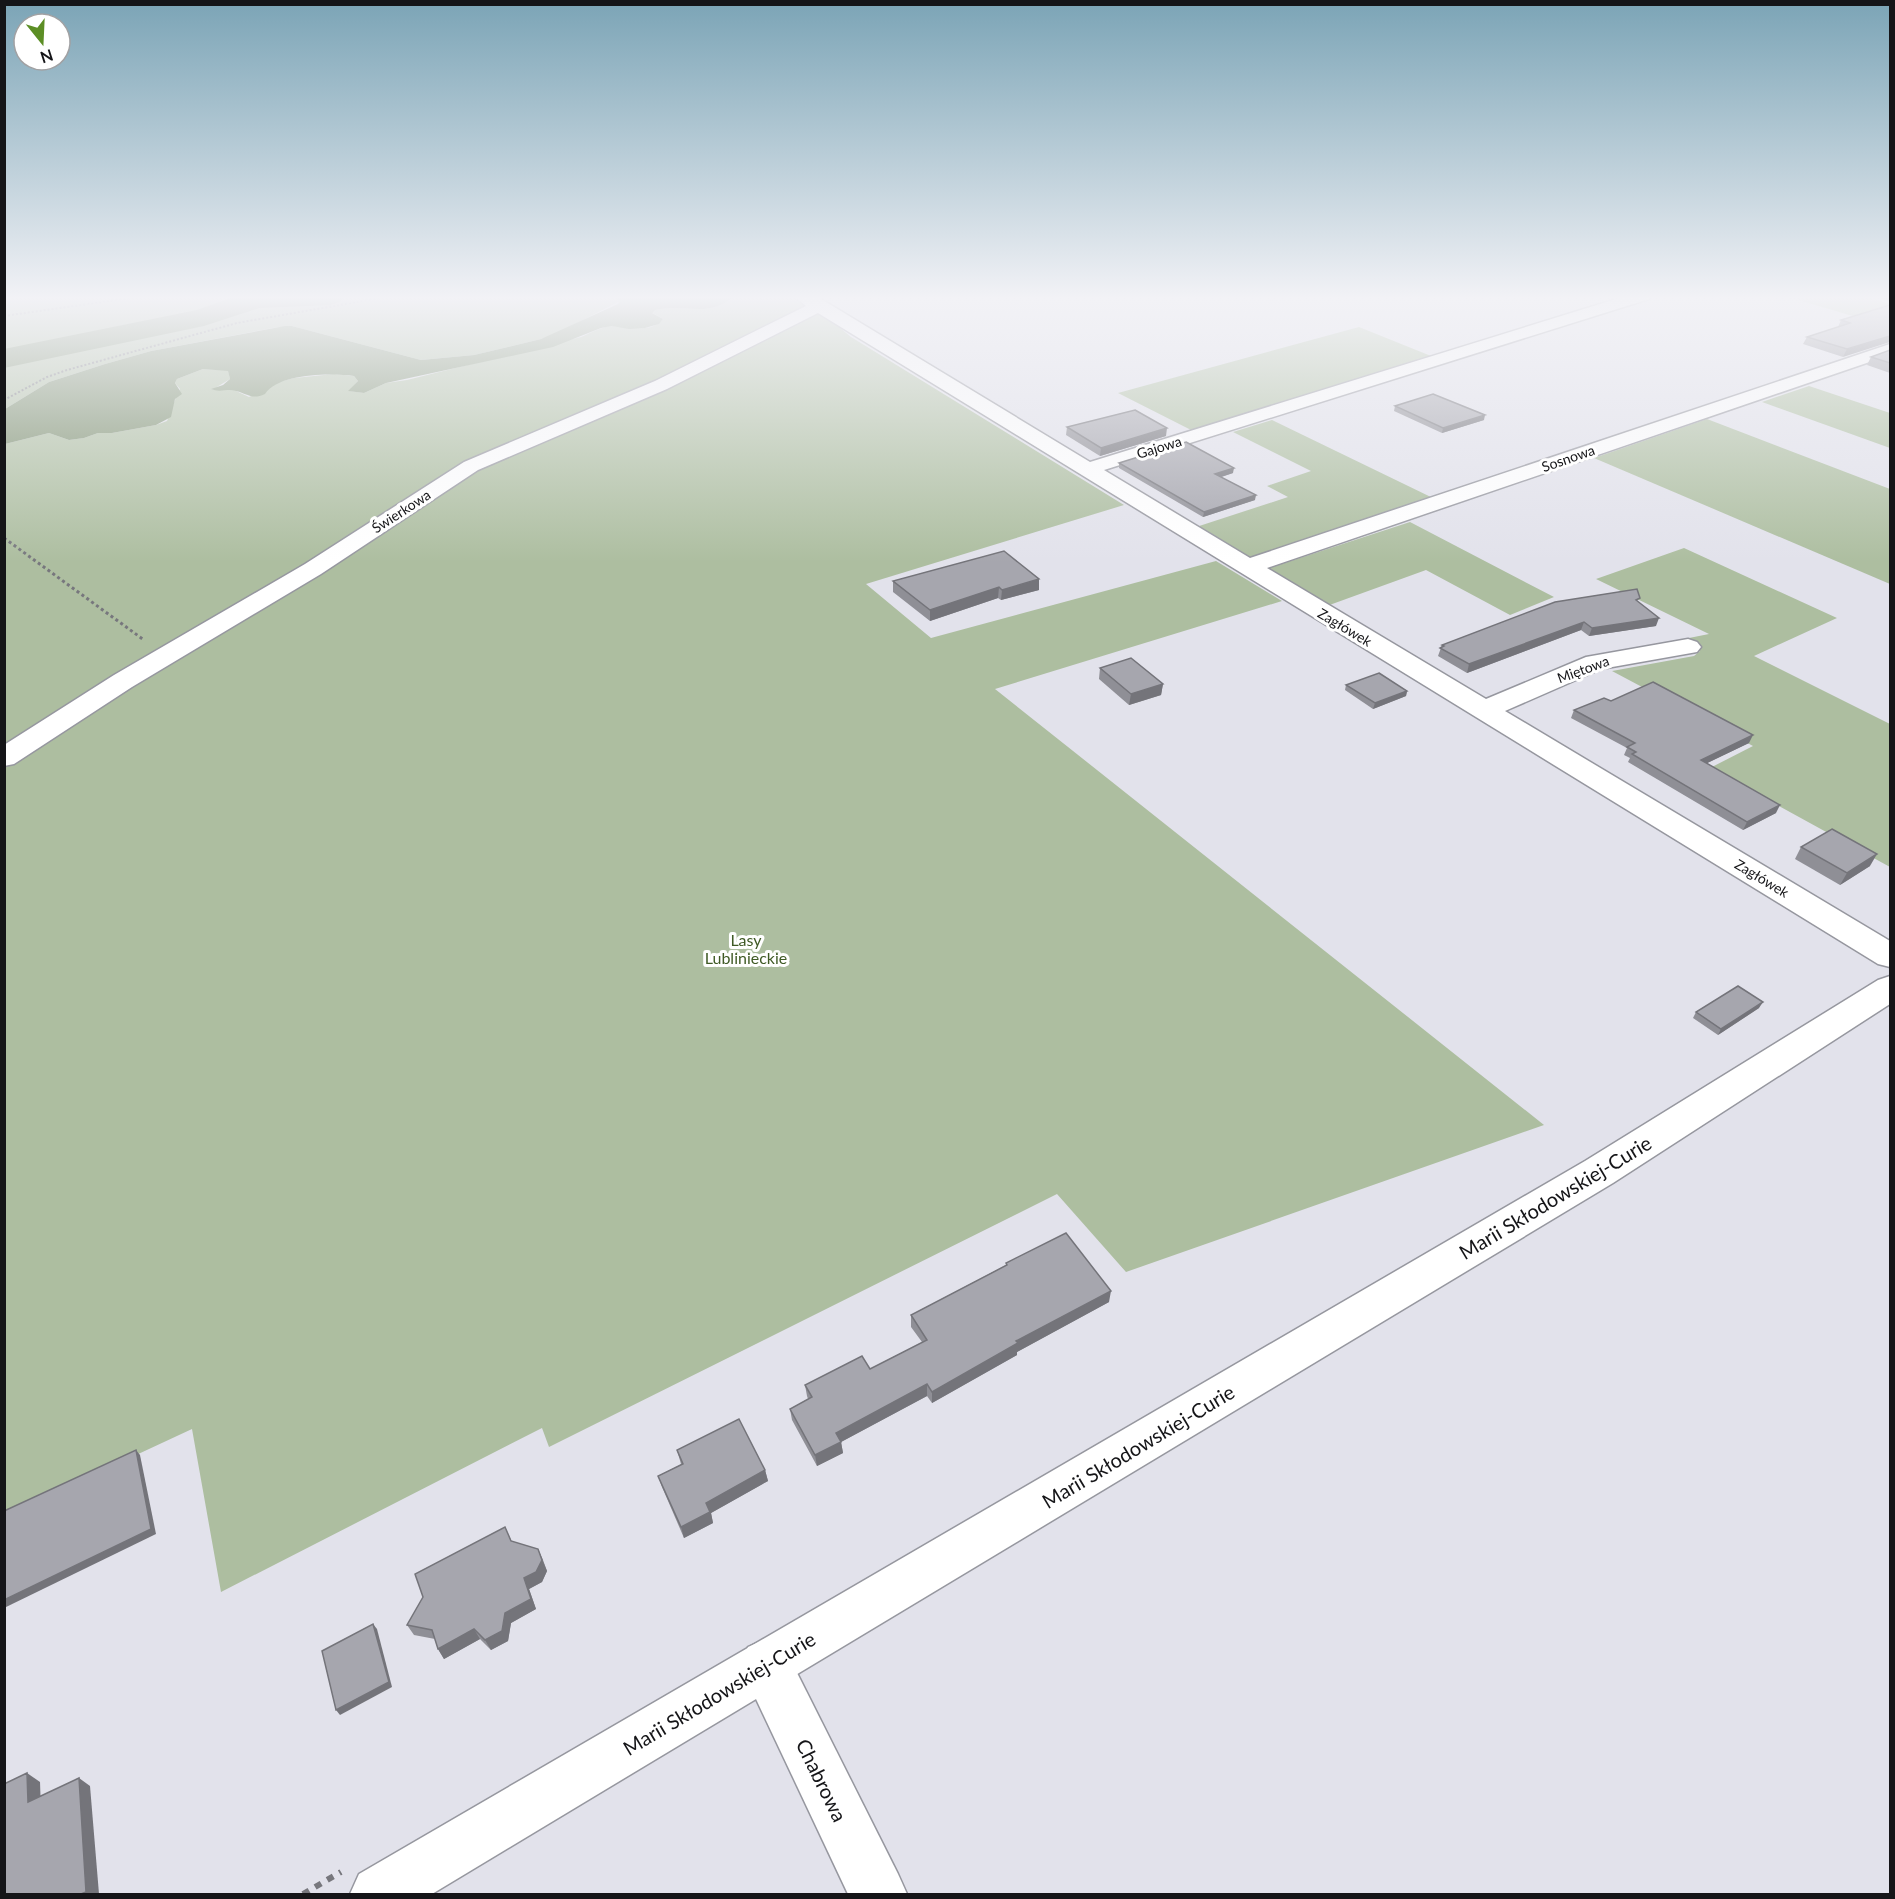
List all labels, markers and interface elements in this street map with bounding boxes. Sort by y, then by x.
north arrow [12,12,72,72]
text: N [38,46,56,68]
street label: Gajowa [1134,432,1184,462]
street label: Sosnowa [1539,441,1597,475]
street label: Świerkowa [368,486,434,536]
street label: Zagłówek [1315,604,1376,650]
street label: Miętowa [1555,652,1611,686]
street label: Zagłówek [1732,855,1793,901]
park label: Lasy Lublinieckie [705,930,787,967]
street label: Marii Skłodowskiej-Curie [1455,1130,1655,1264]
street label: Marii Skłodowskiej-Curie [1038,1379,1238,1513]
street label: Marii Skłodowskiej-Curie [619,1626,819,1760]
street label: Chabrowa [792,1735,852,1825]

